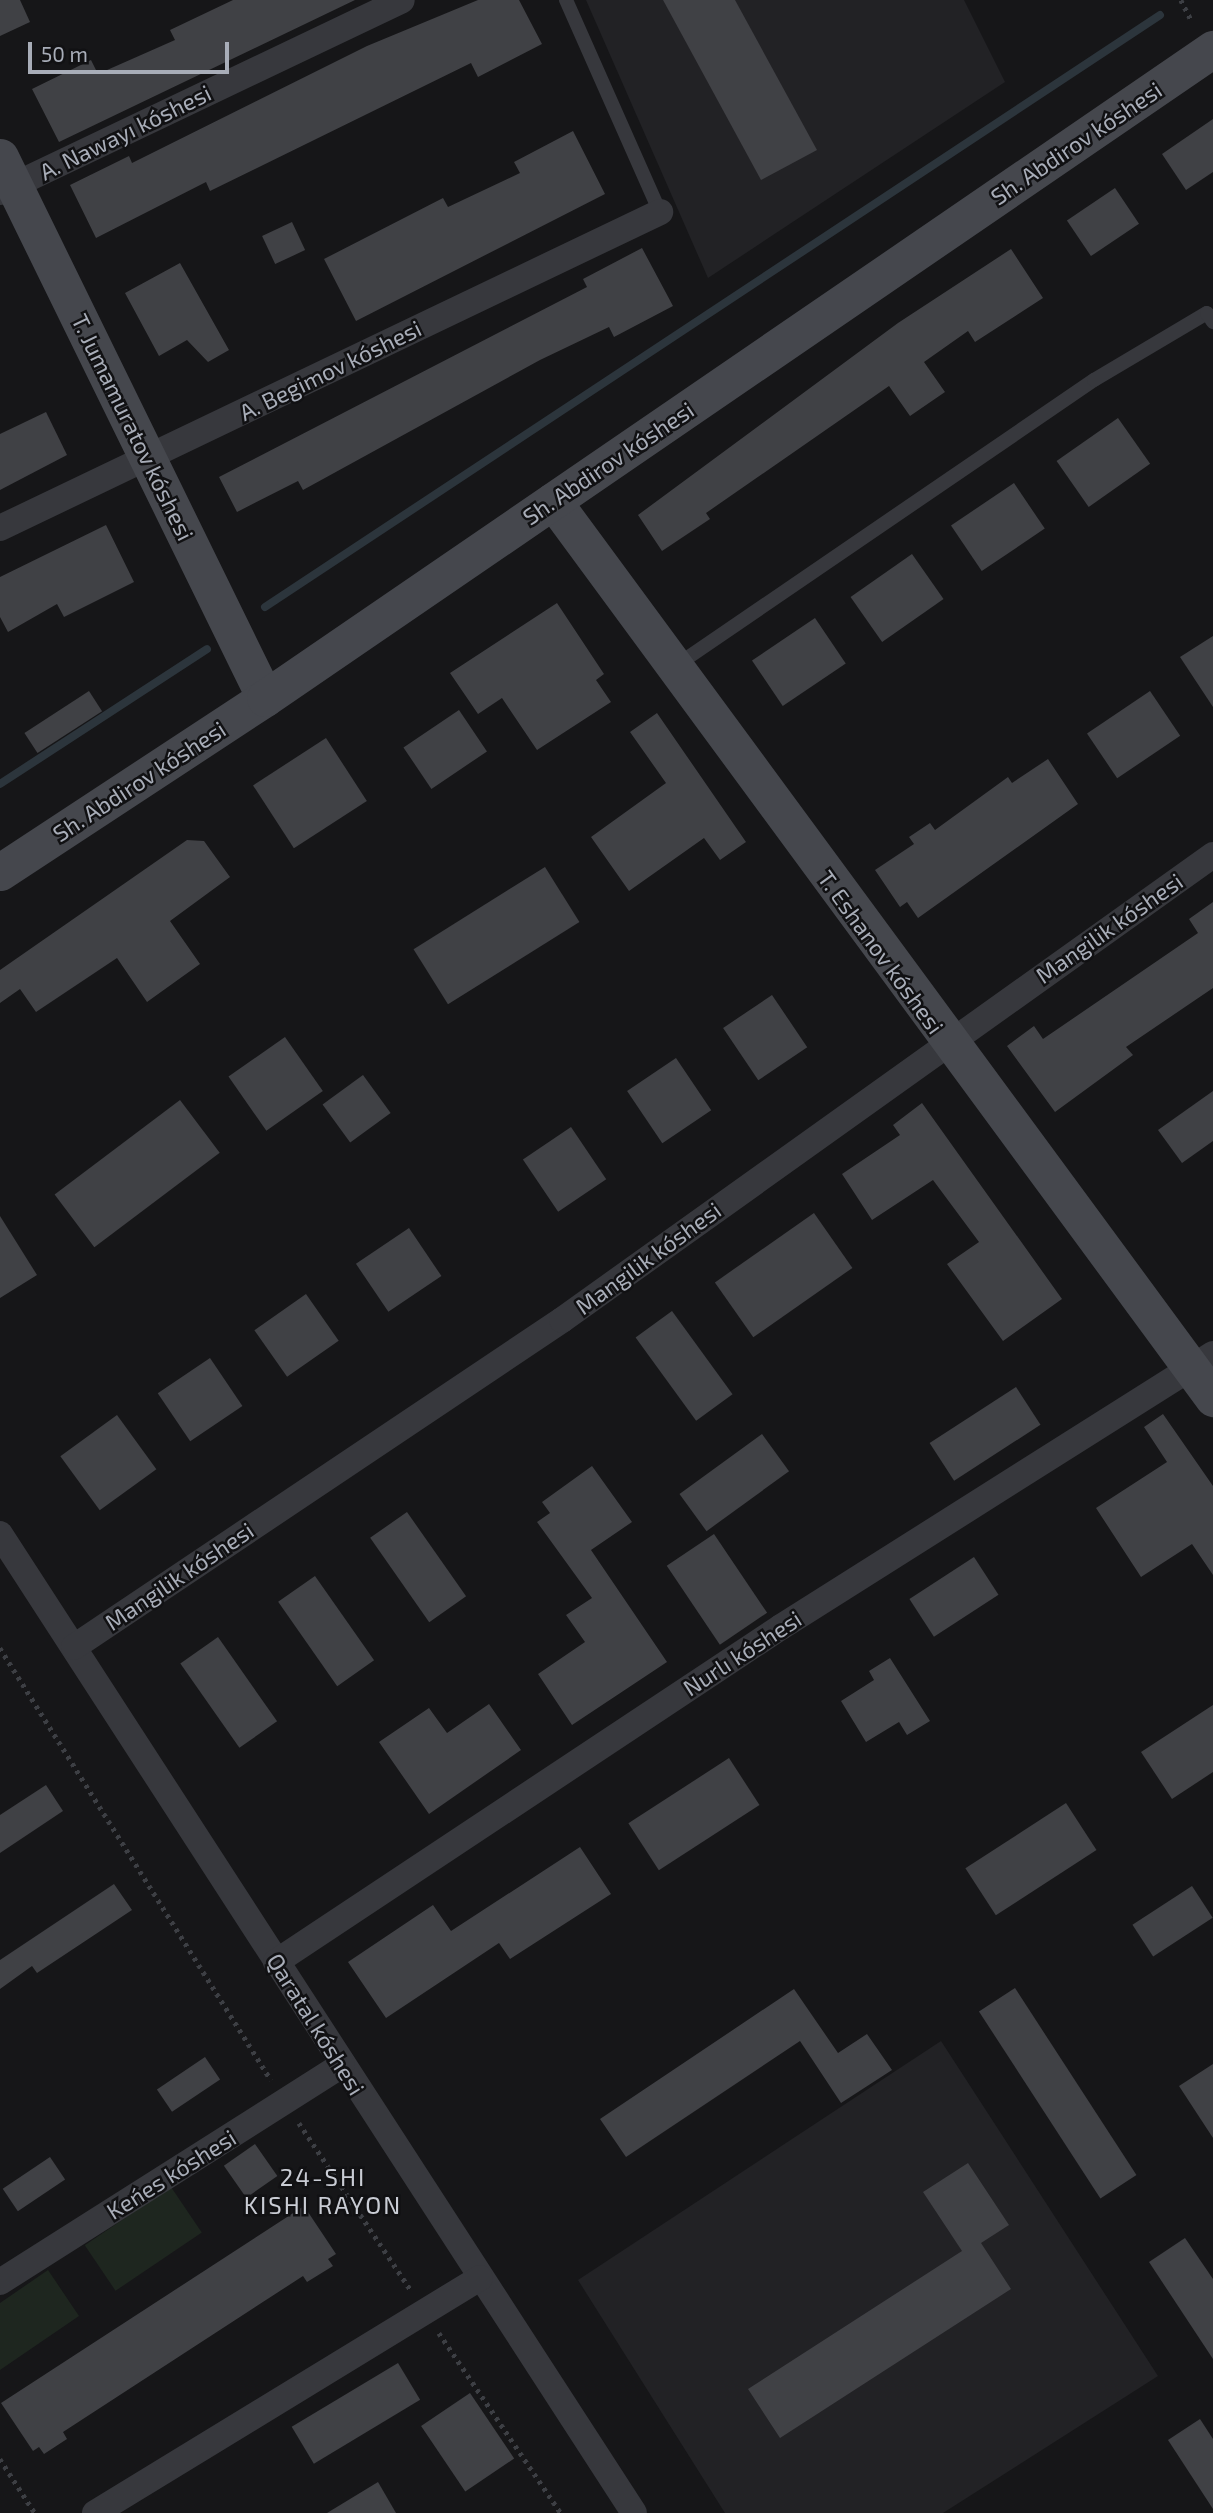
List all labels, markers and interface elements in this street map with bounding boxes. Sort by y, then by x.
scale bar [32,28,233,72]
text: 50 m [41,41,88,66]
street label: Sh. Abdirov kóshesi [985,75,1167,211]
street label: A. Nawayı kóshesi [35,79,215,185]
street label: T. Jumamuratov kóshesi [66,309,200,545]
street label: A. Begimov kóshesi [234,314,426,426]
street label: Sh. Abdirov kóshesi [517,395,699,531]
street label: Sh. Abdirov kóshesi [47,715,231,847]
street label: T. Eshanov kóshesi [812,865,950,1039]
street label: Mangilik kóshesi [1030,867,1188,989]
street label: Mangilik kóshesi [570,1196,726,1320]
street label: Mangilik kóshesi [99,1516,259,1636]
street label: Nurlı kóshesi [678,1605,806,1701]
street label: Qaratal kóshesi [261,1948,371,2100]
street label: Keńes kóshesi [101,2123,241,2225]
district label: 24-SHI KISHI RAYON [245,2163,401,2219]

